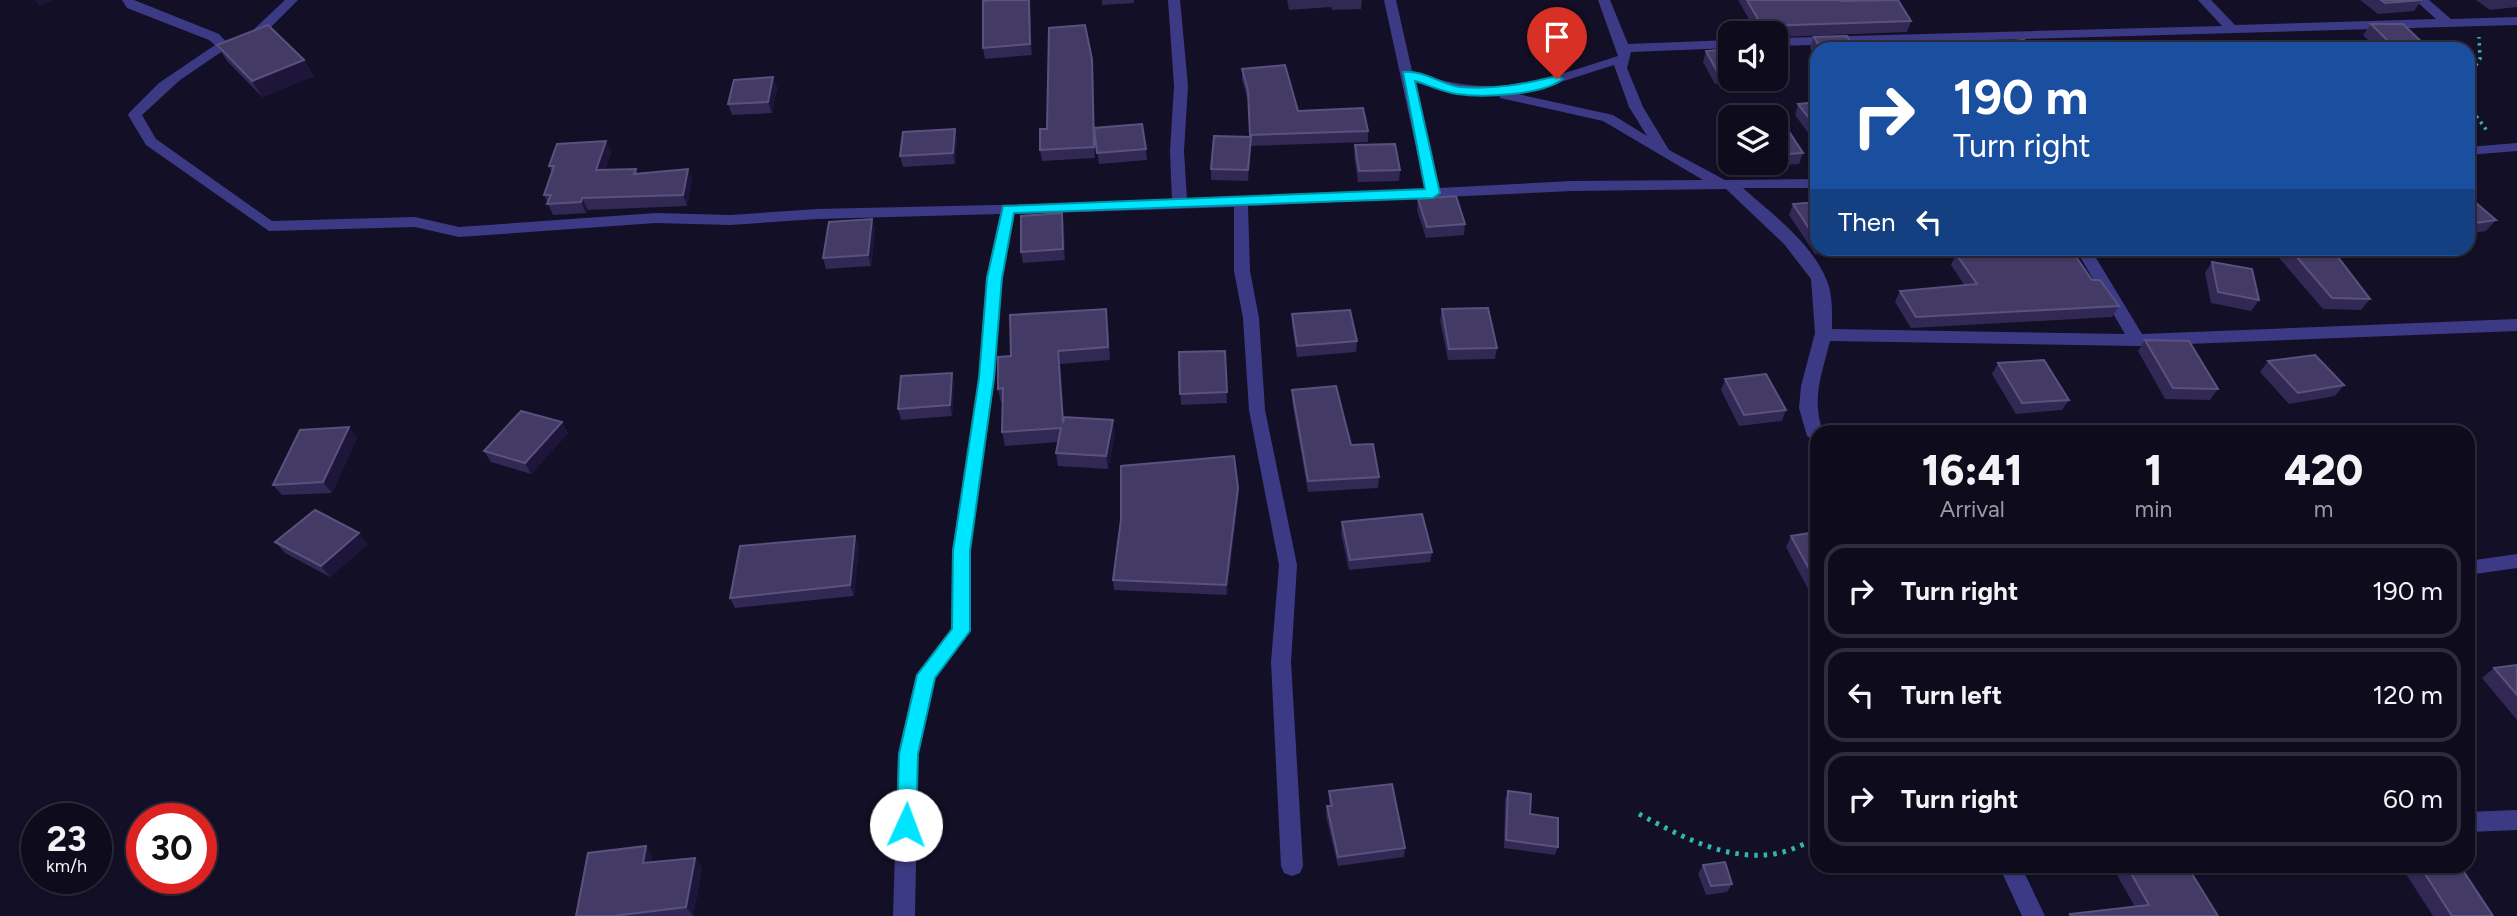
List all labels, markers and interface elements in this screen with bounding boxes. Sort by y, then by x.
pin [1527,7,1587,79]
icon: arrive [1538,18,1576,56]
map controls [1718,21,1788,175]
button: sound [1718,21,1788,91]
text: 190 m [1953,67,2088,126]
icon: right [1838,70,1929,161]
button: layers [1718,105,1788,175]
text: Turn right [1953,127,2091,165]
icon: left [1910,203,1948,241]
text: Then [1838,206,1896,238]
text: 16:41 [1922,445,2023,496]
text: 1 [2144,445,2162,496]
text: 420 [2284,445,2363,496]
text: Arrival [1940,495,2005,523]
text: min [2135,495,2172,523]
text: m [2314,495,2333,523]
icon: right [1842,572,1880,610]
text: Turn right [1901,575,2018,607]
text: 190 m [2372,575,2443,607]
icon: left [1842,676,1880,714]
text: Turn left [1901,679,2002,711]
text: 120 m [2373,679,2443,711]
icon: right [1842,780,1880,818]
text: Turn right [1901,783,2018,815]
text: 60 m [2383,783,2443,815]
position arrow [869,788,943,862]
speed limit sign: 30 [126,803,217,894]
text: 23 [47,818,86,860]
text: km/h [46,855,87,877]

